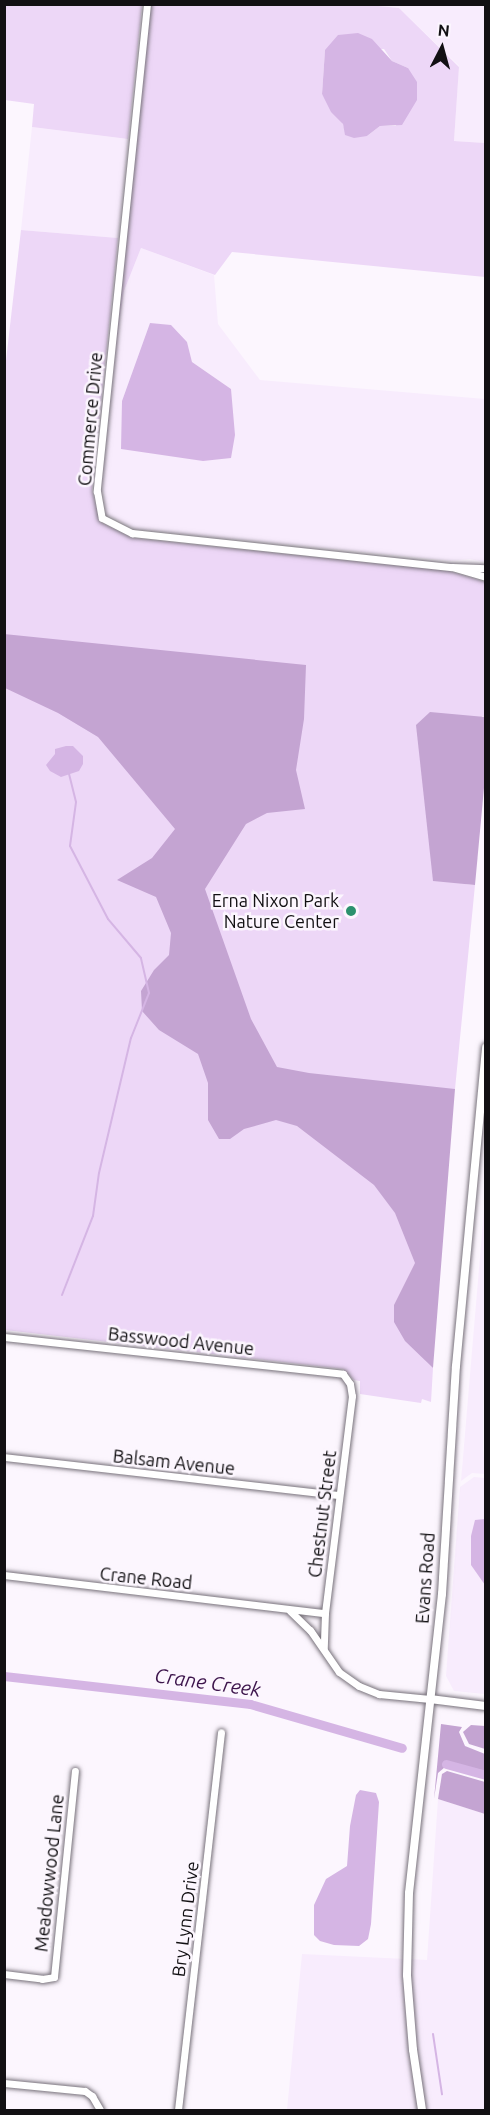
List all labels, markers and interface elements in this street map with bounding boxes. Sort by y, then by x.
north arrow [412,18,472,78]
text: N [437,21,451,40]
street label: Commerce Drive [73,351,107,487]
place label: Erna Nixon Park Nature Center [212,890,339,932]
marker: Erna Nixon Park Nature Center [344,904,358,918]
street label: Basswood Avenue [107,1323,255,1359]
street label: Balsam Avenue [112,1445,236,1479]
street label: Chestnut Street [303,1449,341,1579]
street label: Evans Road [411,1532,439,1624]
street label: Crane Road [99,1562,193,1594]
water label: Crane Creek [153,1663,263,1701]
street label: Meadowwood Lane [30,1793,68,1953]
street label: Bry Lynn Drive [167,1860,203,1978]

